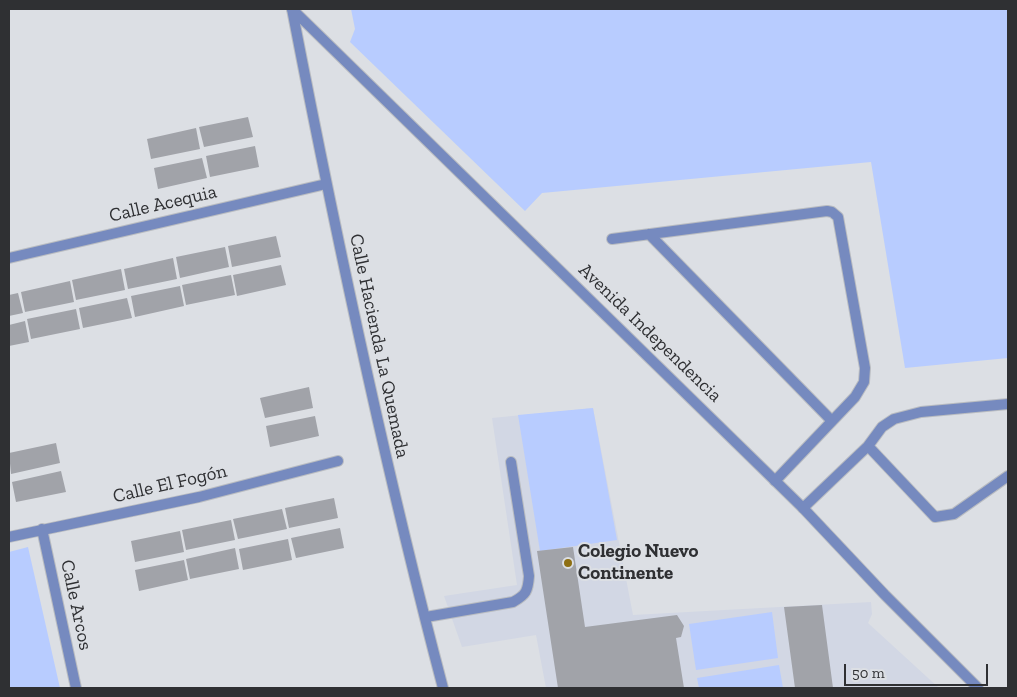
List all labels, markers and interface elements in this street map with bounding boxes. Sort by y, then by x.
street label: Calle Acequia [107,181,219,227]
street label: Calle Hacienda La Quemada [344,232,414,460]
street label: Avenida Independencia [574,259,726,407]
street label: Calle El Fogón [111,460,229,508]
place label: Colegio Nuevo Continente [578,541,698,585]
marker: Colegio Nuevo Continente [562,557,574,569]
street label: Calle Arcos [55,558,97,652]
scale bar [847,654,991,686]
text: 50 m [852,664,885,682]

